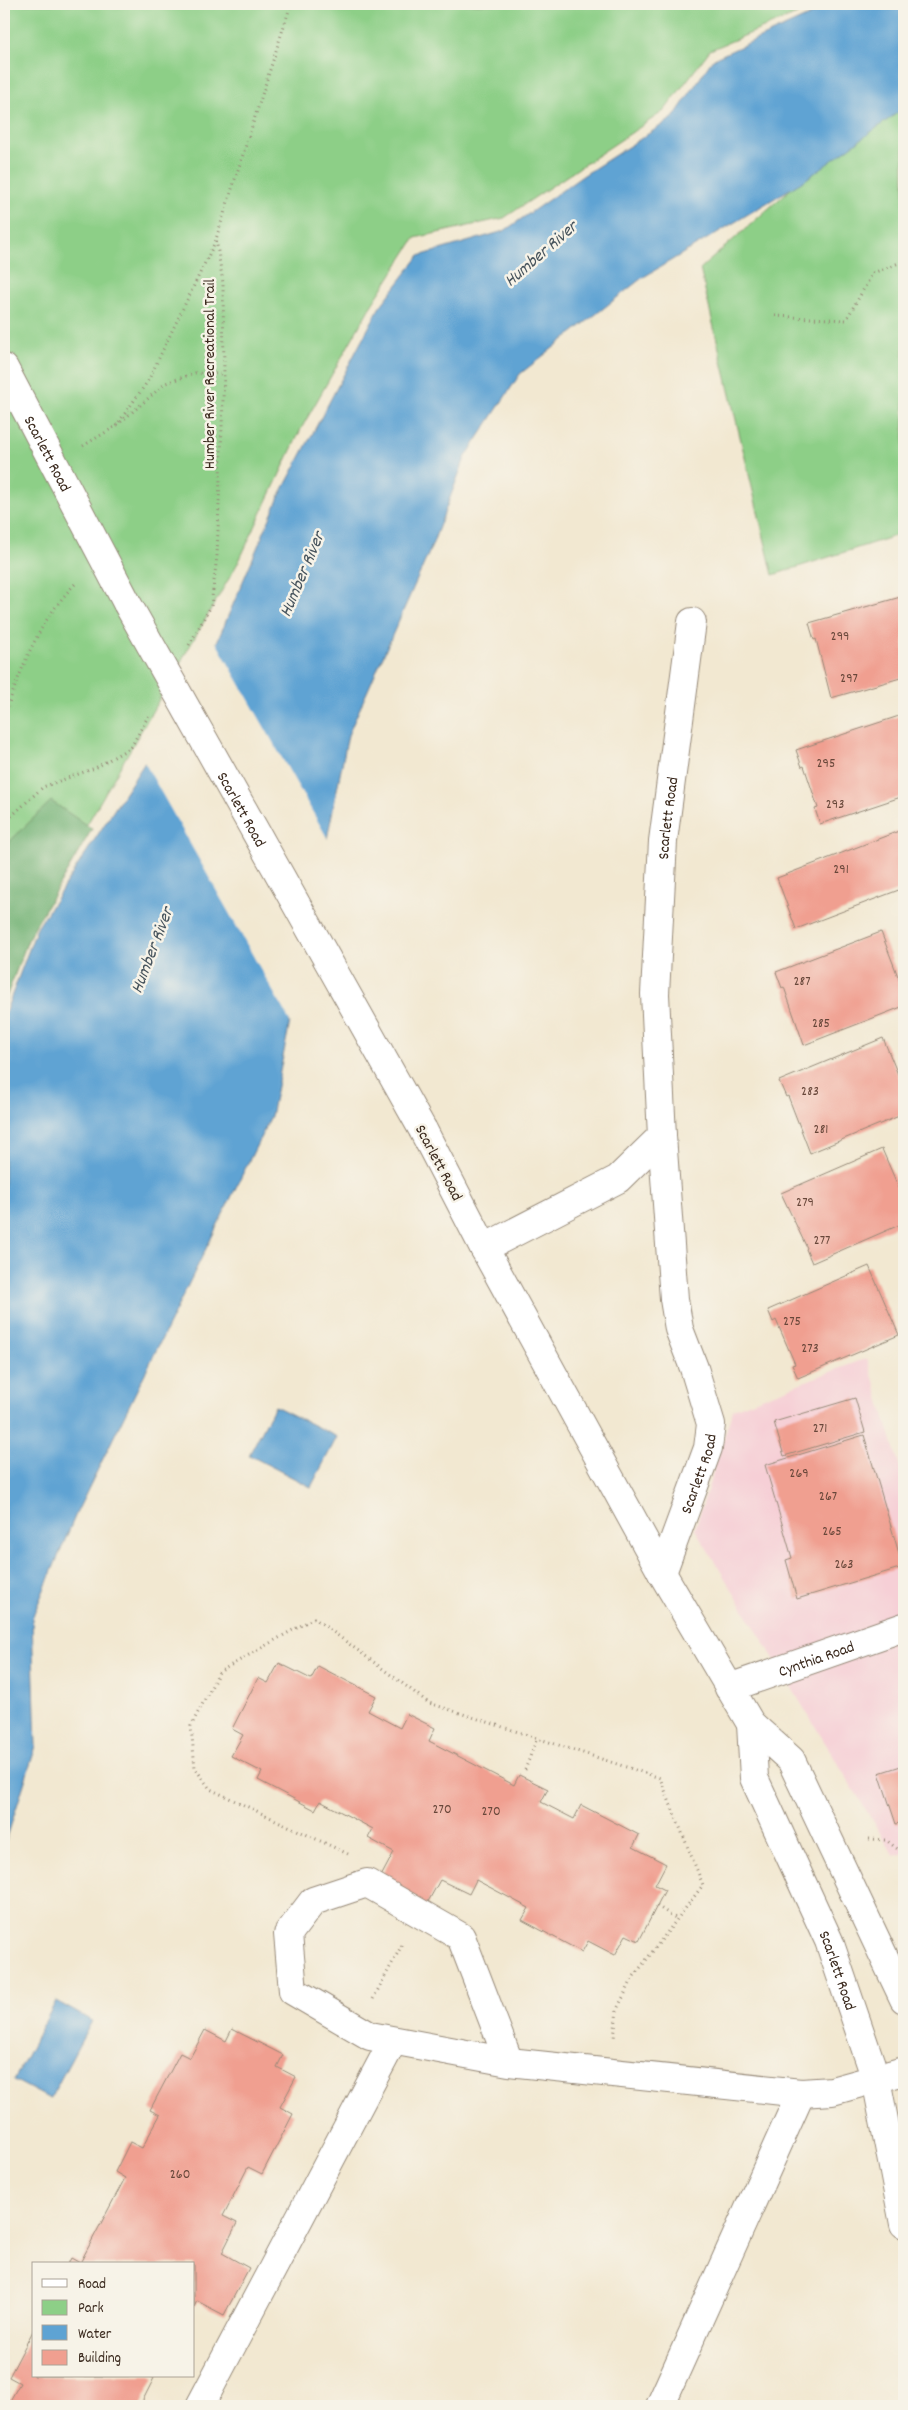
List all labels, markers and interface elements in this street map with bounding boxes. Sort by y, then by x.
water label: Humber River [499,214,586,294]
street label: Humber River Recreational Trail [199,279,222,469]
street label: Scarlett Road [17,412,76,496]
water label: Humber River [274,527,333,621]
house number: 299 [831,627,849,647]
house number: 297 [840,669,858,689]
house number: 295 [816,754,836,774]
street label: Scarlett Road [210,768,271,852]
street label: Scarlett Road [653,776,685,860]
house number: 293 [826,795,844,815]
house number: 291 [833,860,849,880]
water label: Humber River [126,902,182,997]
house number: 287 [793,972,811,992]
house number: 285 [812,1014,830,1034]
house number: 283 [801,1082,819,1102]
house number: 281 [814,1120,828,1140]
street label: Scarlett Road [408,1121,467,1205]
house number: 279 [796,1193,814,1213]
house number: 277 [814,1231,830,1251]
house number: 275 [783,1312,801,1332]
house number: 273 [801,1339,819,1359]
house number: 271 [813,1419,827,1439]
street label: Scarlett Road [676,1433,724,1517]
house number: 269 [789,1464,809,1484]
house number: 267 [819,1487,837,1507]
house number: 265 [822,1522,842,1542]
house number: 263 [834,1555,854,1575]
street label: Cynthia Road [776,1636,858,1684]
house number: 270 [432,1800,452,1820]
house number: 270 [481,1802,501,1822]
street label: Scarlett Road [812,1927,861,2014]
house number: 260 [170,2165,190,2185]
legend [32,2262,195,2378]
text: Road [78,2274,106,2296]
text: Park [78,2298,104,2320]
text: Water [78,2324,112,2346]
text: Building [78,2348,121,2370]

